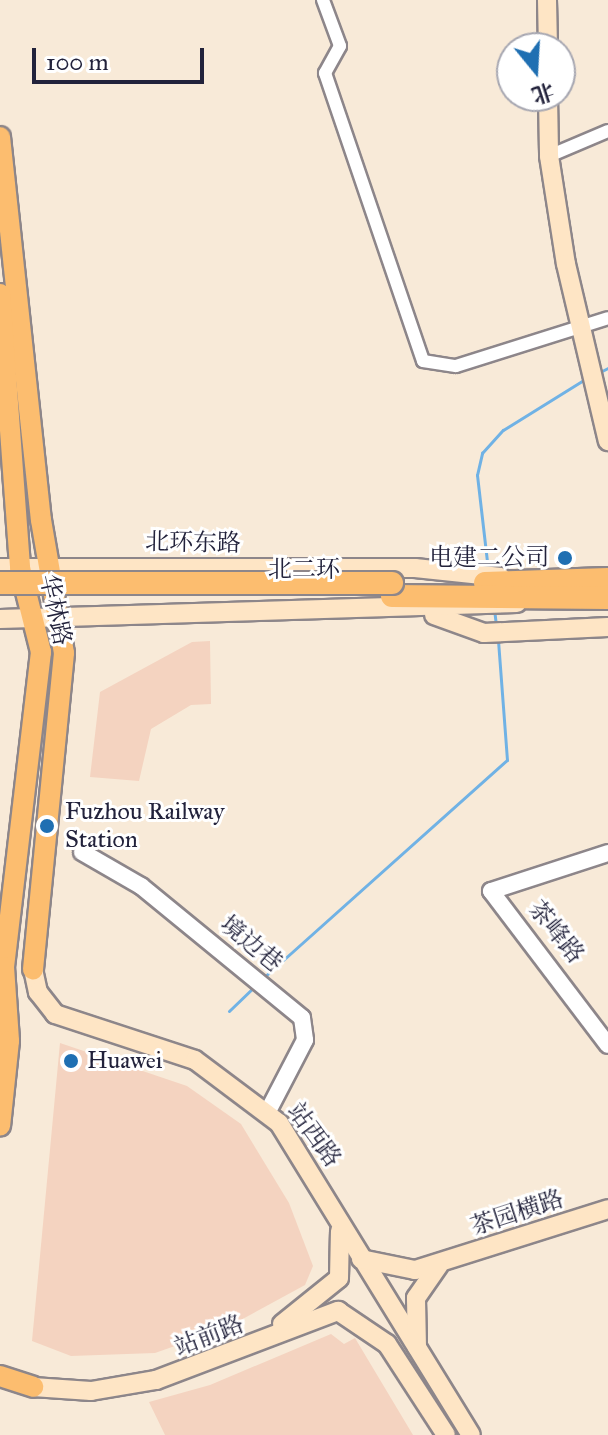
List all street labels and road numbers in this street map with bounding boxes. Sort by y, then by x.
street label: 北环东路 [145,528,241,558]
street label: 北二环 [268,556,340,584]
street label: 华林路 [33,572,77,648]
street label: 茶峰路 [522,895,590,969]
street label: 境边巷 [214,910,288,978]
street label: 站西路 [281,1097,347,1173]
street label: 茶园横路 [467,1184,567,1242]
street label: 站前路 [170,1310,248,1362]

